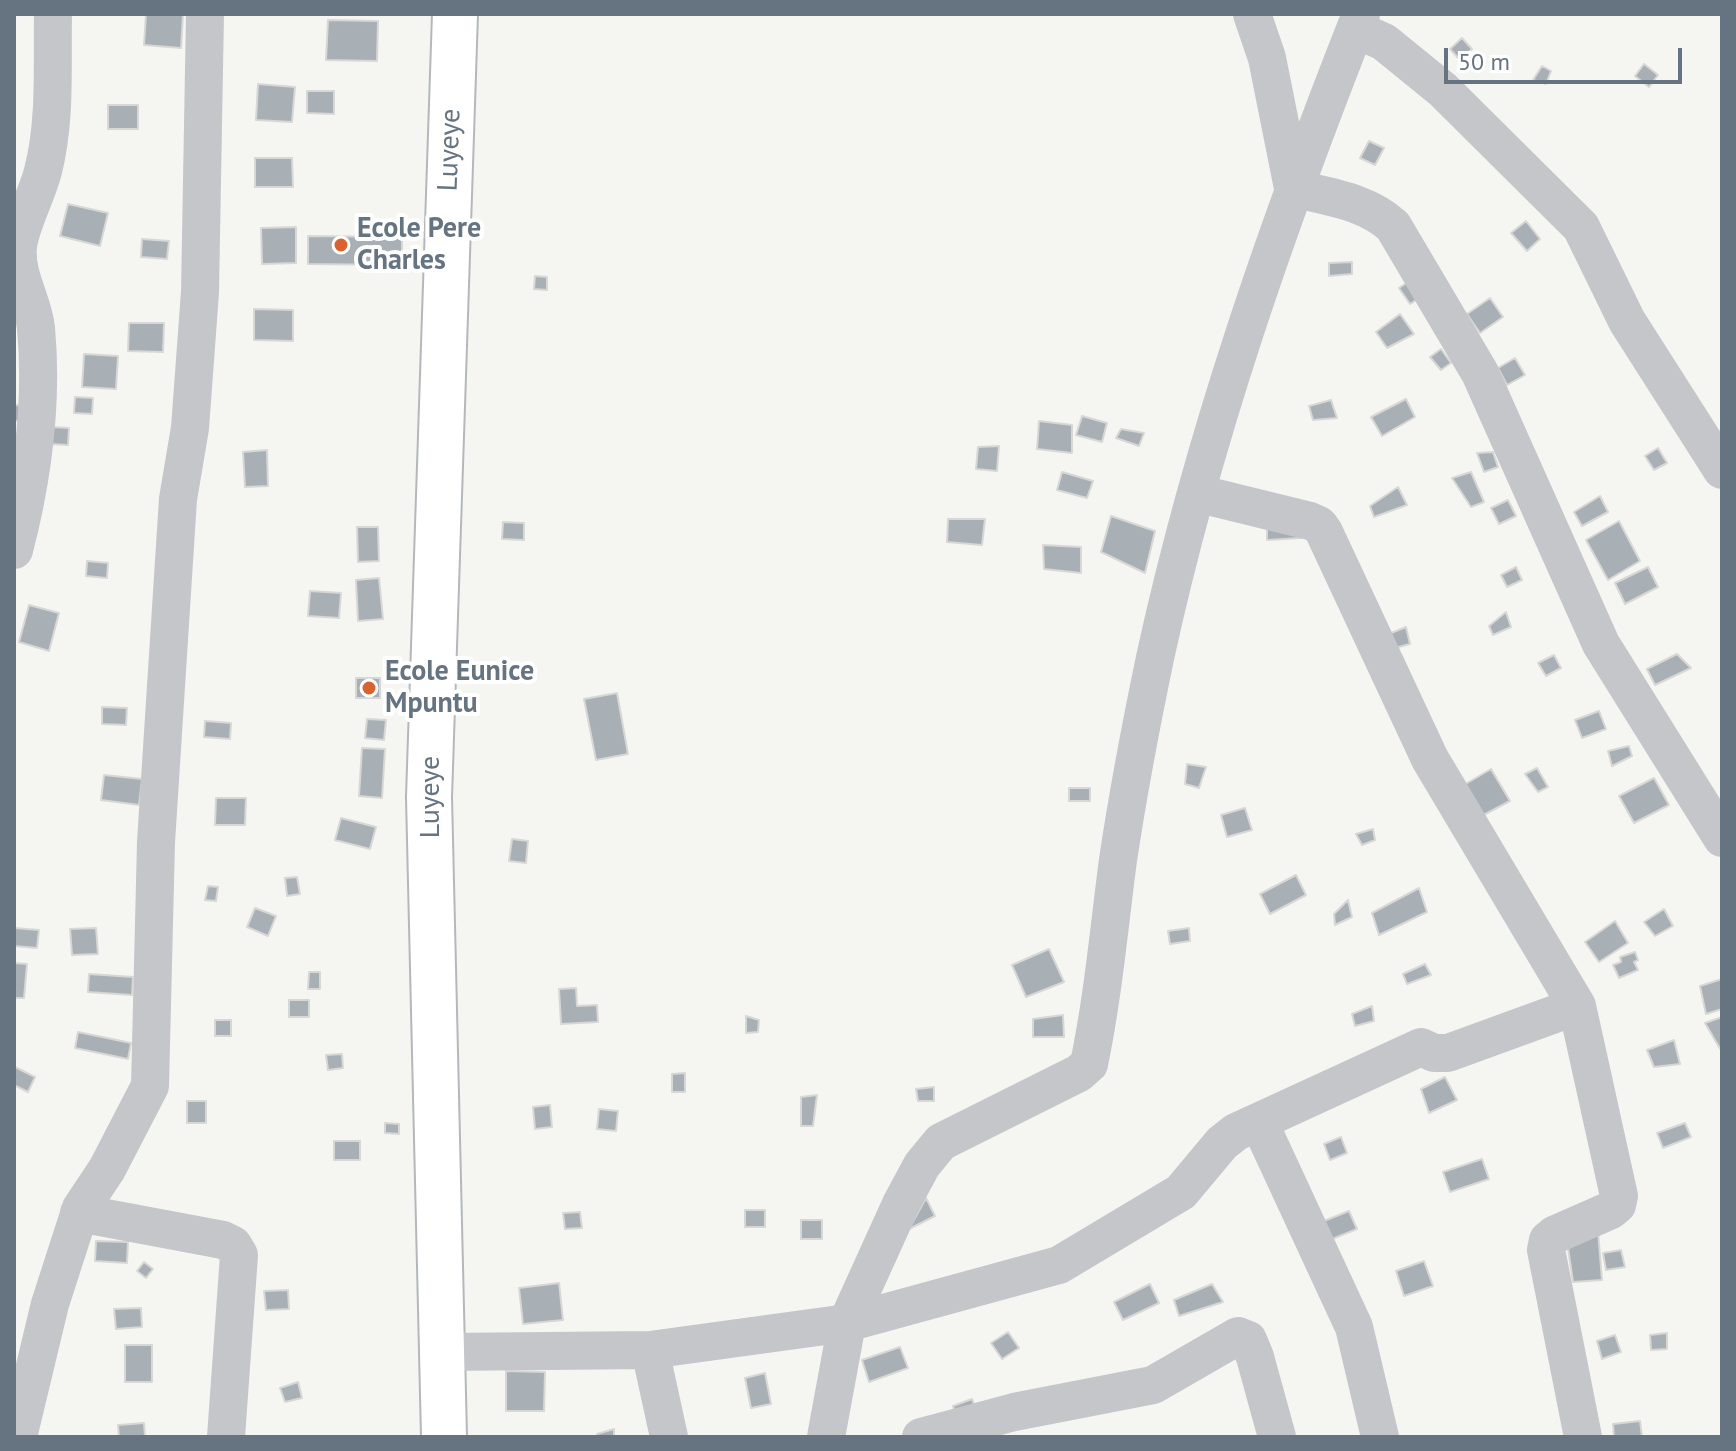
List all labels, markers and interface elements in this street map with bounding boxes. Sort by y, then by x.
scale bar [1448,32,1686,82]
text: 50 m [1458,46,1510,77]
street label: Luyeye [432,108,468,192]
place label: Ecole Pere Charles [357,212,481,278]
marker: Ecole Pere Charles [332,236,350,254]
place label: Ecole Eunice Mpuntu [385,655,534,721]
marker: Ecole Eunice Mpuntu [360,679,378,697]
street label: Luyeye [414,756,448,838]

